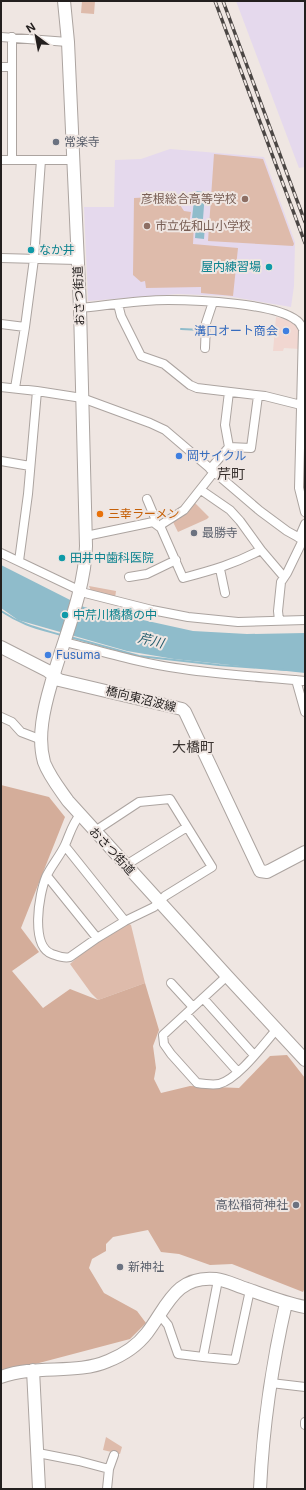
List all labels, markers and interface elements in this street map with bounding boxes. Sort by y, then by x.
north arrow [16,16,56,56]
text: N [23,19,38,36]
place label: 常楽寺 [64,134,100,149]
marker: 常楽寺 [51,137,61,147]
place label: 彦根総合高等学校 [141,191,237,206]
marker: 彦根総合高等学校 [240,194,250,204]
place label: 市立佐和山小学校 [155,218,251,233]
marker: 市立佐和山小学校 [142,221,152,231]
place label: なか井 [39,242,75,257]
marker: なか井 [26,245,36,255]
place label: 屋内練習場 [201,259,261,274]
marker: 屋内練習場 [264,262,274,272]
street label: おさつ街道 [70,266,87,326]
place label: 溝口オート商会 [194,323,278,338]
marker: 溝口オート商会 [281,326,291,336]
place label: 岡サイクル [187,448,246,463]
marker: 岡サイクル [174,451,184,461]
district label: 芹町 [217,465,245,482]
place label: 三幸ラーメン [108,506,180,521]
marker: 三幸ラーメン [95,509,105,519]
place label: 最勝寺 [202,525,238,540]
marker: 最勝寺 [189,528,199,538]
place label: 田井中歯科医院 [70,550,154,565]
marker: 田井中歯科医院 [57,553,67,563]
place label: 中芹川橋橋の中 [73,607,157,622]
marker: 中芹川橋橋の中 [60,610,70,620]
water label: 芹川 [136,629,167,651]
place label: Fusuma [56,647,100,662]
marker: Fusuma [43,650,53,660]
street label: 橋向東沼波線 [104,683,178,715]
district label: 大橋町 [172,738,214,755]
street label: おさつ街道 [86,824,138,878]
place label: 高松稲荷神社 [216,1197,288,1212]
marker: 高松稲荷神社 [291,1200,301,1210]
place label: 新神社 [128,1259,164,1274]
marker: 新神社 [115,1262,125,1272]

